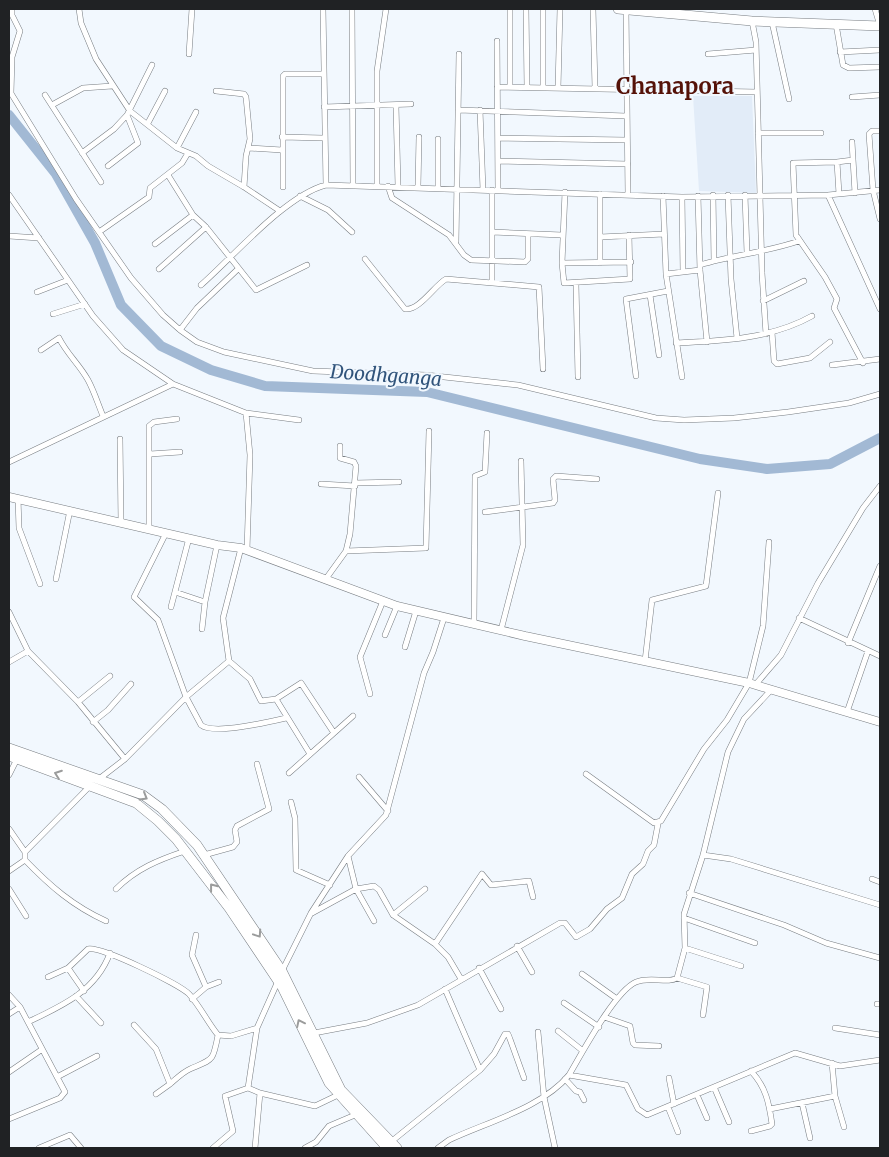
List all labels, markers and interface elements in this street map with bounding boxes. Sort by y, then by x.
district label: Chanapora [616,72,734,100]
water label: Doodhganga [328,359,443,391]
one-way arrow [54,770,62,780]
one-way arrow [138,791,147,801]
one-way arrow [210,884,218,893]
one-way arrow [252,929,261,938]
one-way arrow [296,1019,306,1028]

